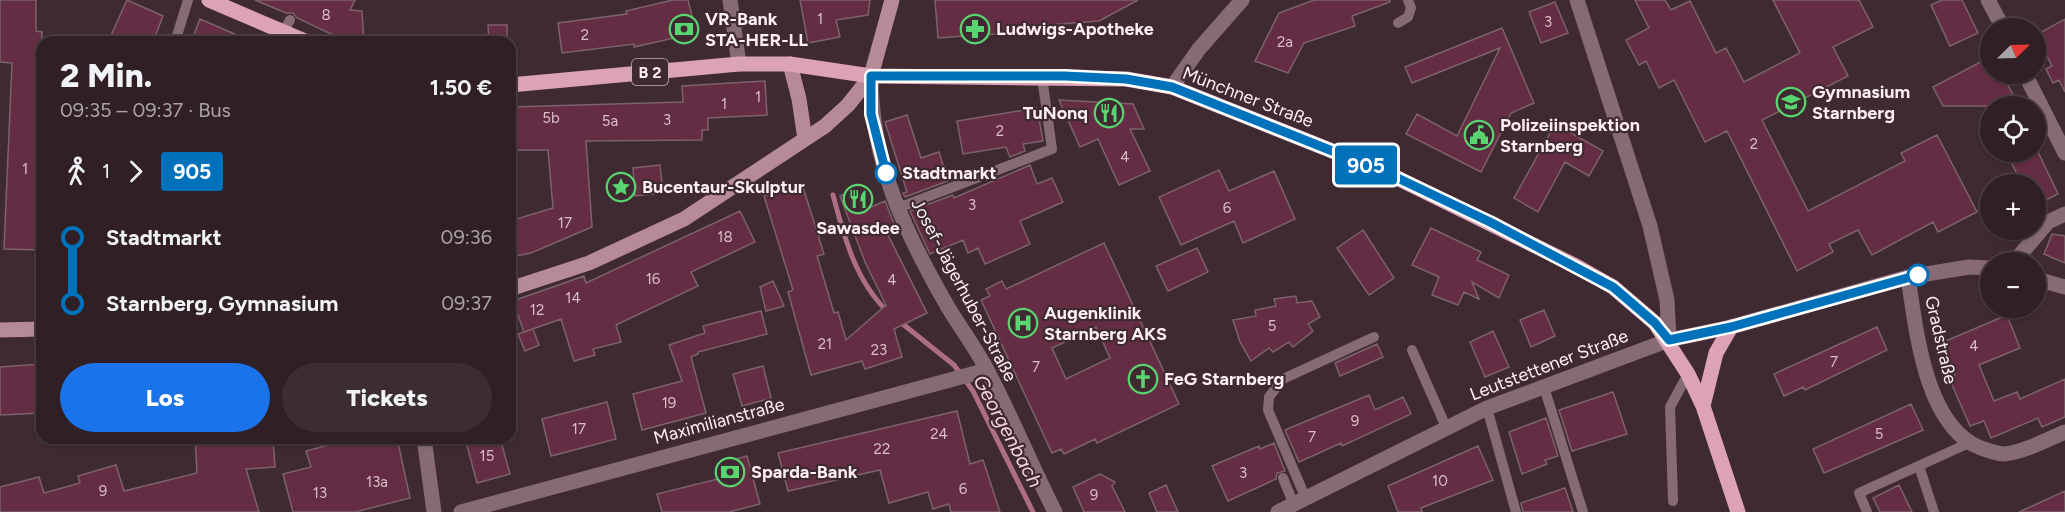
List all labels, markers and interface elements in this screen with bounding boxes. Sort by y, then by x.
house number: 8 [321,6,331,24]
place label: VR-Bank STA-HER-LL [705,8,808,51]
house number: 1 [817,10,823,28]
bank icon: VR-Bank STA-HER-LL [668,13,700,45]
pharmacy icon: Ludwigs-Apotheke [959,13,991,45]
house number: 3 [1544,13,1552,31]
place label: Ludwigs-Apotheke [996,18,1154,40]
north arrow [1980,18,2046,84]
map controls [1980,18,2046,318]
house number: 2 [581,26,589,44]
house number: 2a [1277,33,1293,51]
text: 2 Min. [60,56,152,95]
road number: B 2 [632,59,668,85]
street label: Münchner Straße [1179,62,1317,132]
text: 1.50 € [430,74,492,101]
place label: Gymnasium Starnberg [1812,81,1910,124]
school or university icon: Gymnasium Starnberg [1775,86,1807,118]
house number: 1 [755,88,761,106]
house number: 1 [721,95,727,113]
button: locate [1980,96,2046,162]
restaurant icon: TuNonq [1093,97,1125,129]
text: 09:35 – 09:37 · Bus [60,98,231,122]
place label: TuNonq [1023,102,1088,124]
house number: 5b [542,109,560,127]
house number: 3 [663,111,671,129]
house number: 5a [602,112,618,130]
place label: Polizeiinspektion Starnberg [1500,114,1640,157]
public building icon: Polizeiinspektion Starnberg [1463,119,1495,151]
house number: 2 [996,122,1004,140]
house number: 2 [1750,135,1758,153]
line badge: 905 [1332,146,1400,184]
house number: 4 [1120,148,1130,166]
text: 905 [1347,153,1385,178]
icon: walk [60,155,93,188]
icon: forward [119,155,152,188]
text: 1 [102,159,110,183]
text: 905 [173,159,211,184]
house number: 1 [22,160,28,178]
marker: Stadtmarkt [875,162,897,184]
place label: Stadtmarkt [902,162,997,184]
place icon: Bucentaur-Skulptur [605,171,637,203]
button: + [1980,174,2046,240]
place label: Bucentaur-Skulptur [642,176,805,198]
restaurant icon: Sawasdee [842,183,874,215]
street label: Josef-Jägerhuber-Straße [906,195,1022,385]
house number: 3 [968,196,976,214]
house number: 6 [1223,199,1232,217]
house number: 17 [558,214,572,232]
place label: Sawasdee [816,217,900,239]
text: Stadtmarkt [106,224,222,251]
text: 09:36 [441,225,492,249]
house number: 18 [717,228,733,246]
button: − [1980,252,2046,318]
unlabelled marker [1907,264,1929,286]
house number: 16 [646,270,661,288]
house number: 4 [887,271,897,289]
house number: 14 [565,289,581,307]
text: Starnberg, Gymnasium [106,290,338,317]
text: 09:37 [441,291,492,315]
street label: Gradstraße [1920,294,1962,386]
house number: 12 [530,301,544,319]
place label: Augenklinik Starnberg AKS [1044,302,1167,345]
hospital icon: Augenklinik Starnberg AKS [1007,307,1039,339]
house number: 5 [1268,317,1276,335]
street label: Leutstettener Straße [1467,325,1631,405]
house number: 21 [818,335,832,353]
house number: 4 [1969,337,1979,355]
house number: 23 [871,341,887,359]
house number: 7 [1830,353,1838,371]
house number: 7 [1032,358,1040,376]
button: Los [60,363,270,432]
button: Tickets [282,363,492,432]
church icon: FeG Starnberg [1127,363,1159,395]
place label: FeG Starnberg [1164,368,1284,390]
water label: Georgenbach [968,371,1048,491]
street label: Maximilianstraße [651,393,787,449]
house number: 19 [662,394,676,412]
house number: 9 [1351,412,1359,430]
house number: 17 [572,420,586,438]
house number: 24 [930,425,948,443]
house number: 5 [1875,425,1883,443]
house number: 7 [1308,428,1316,446]
house number: 22 [874,440,890,458]
house number: 15 [480,447,494,465]
bank icon: Sparda-Bank [714,456,746,488]
place label: Sparda-Bank [751,461,858,483]
house number: 3 [1239,464,1247,482]
house number: 10 [1432,472,1448,490]
house number: 13a [366,473,388,491]
house number: 6 [959,480,968,498]
house number: 9 [99,482,107,500]
house number: 13 [313,484,327,502]
house number: 9 [1090,486,1098,504]

